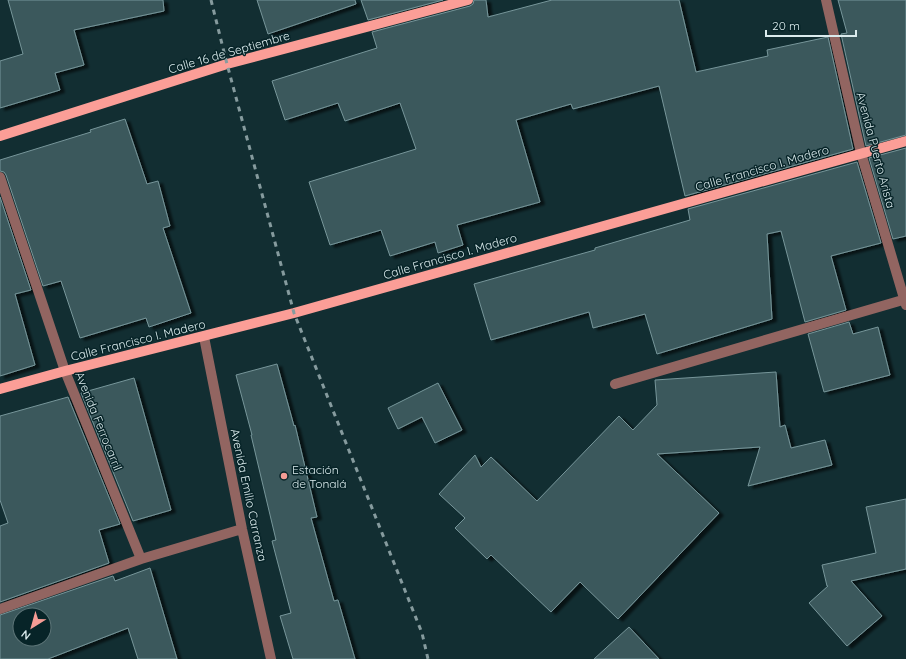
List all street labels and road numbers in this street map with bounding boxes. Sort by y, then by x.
street label: Calle 16 de Septiembre [167,27,292,77]
street label: Avenida Puerto Arista [853,90,899,210]
street label: Calle Francisco I. Madero [693,142,831,194]
street label: Calle Francisco I. Madero [381,230,519,282]
street label: Calle Francisco I. Madero [69,316,207,364]
street label: Avenida Ferrocarril [72,369,126,473]
street label: Avenida Emilio Carranza [228,427,270,563]

